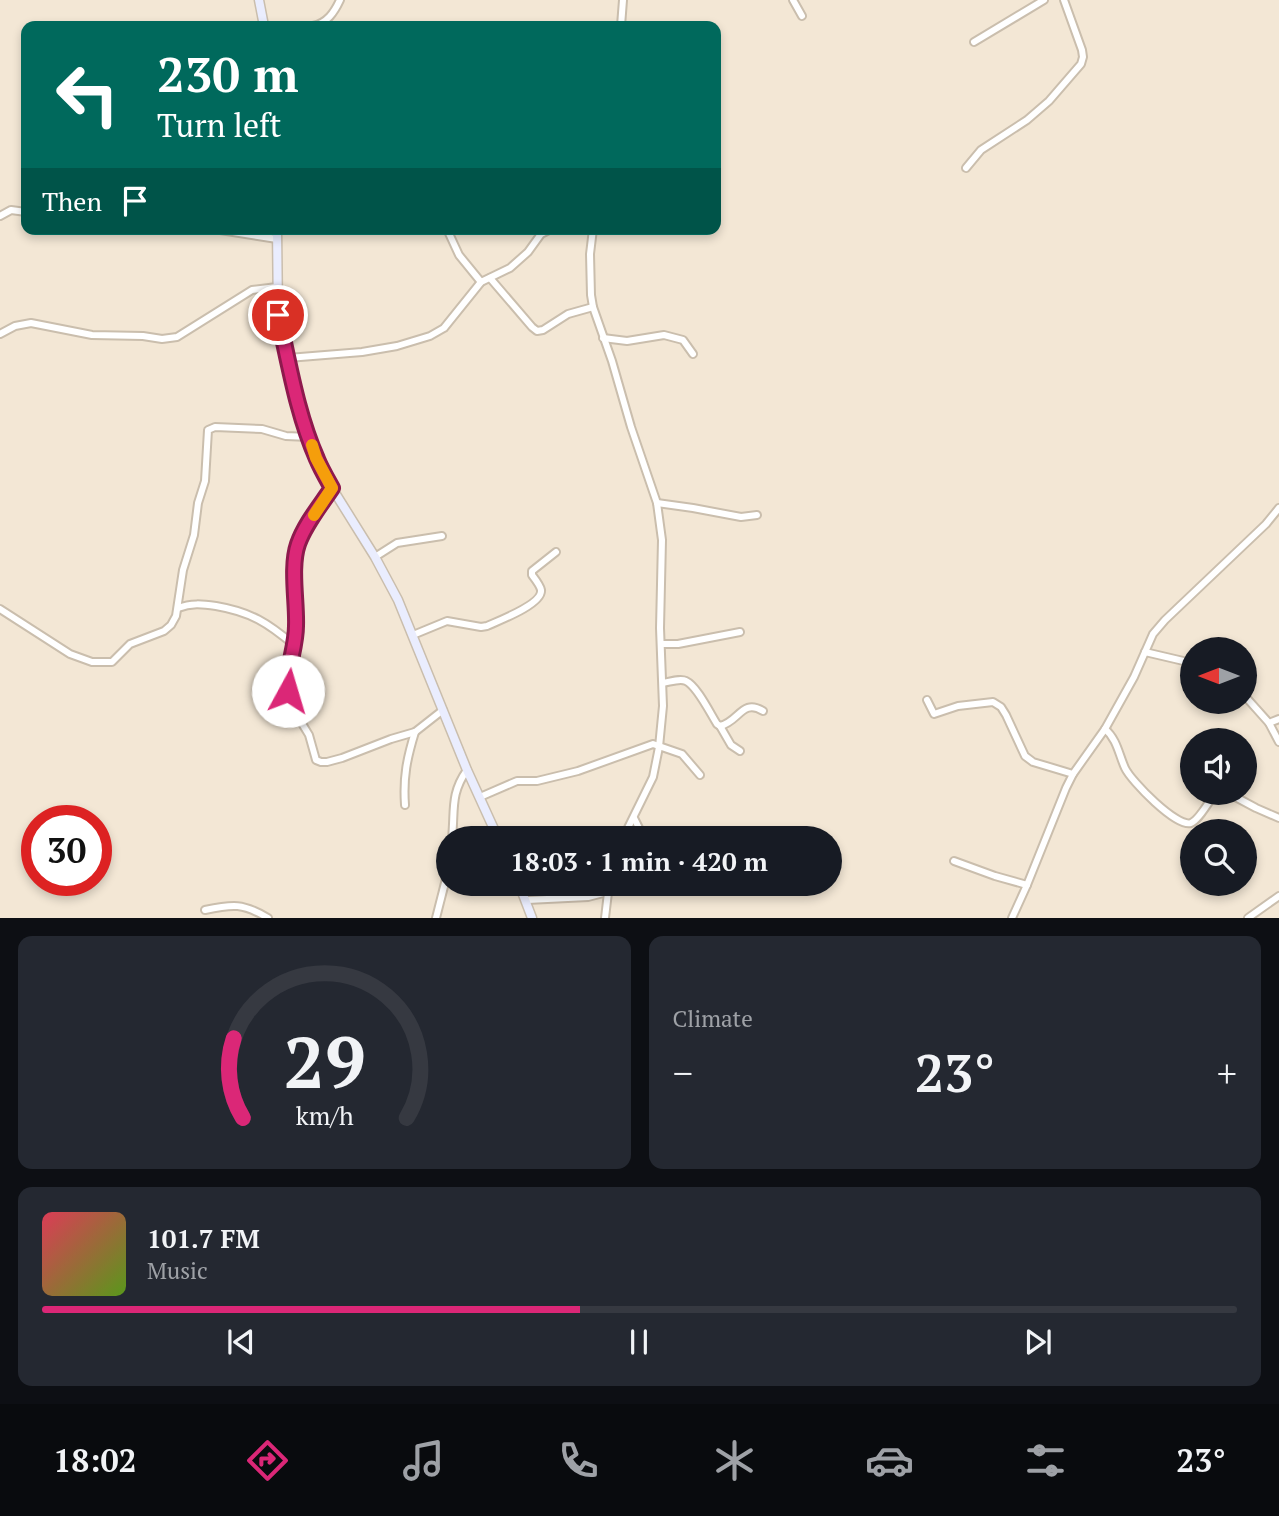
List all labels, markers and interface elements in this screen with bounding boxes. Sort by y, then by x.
text: 230 m [157,41,299,106]
icon: left [42,49,133,140]
text: Turn left [157,104,281,146]
icon: arrive [116,182,154,220]
text: Then [42,184,102,218]
pin [248,285,308,345]
icon: arrive [259,296,297,334]
north arrow [1180,637,1256,714]
map controls [1180,637,1257,896]
position arrow [251,654,325,728]
button: sound [1180,728,1257,805]
speed limit sign: 30 [21,805,112,896]
button: search [1180,819,1257,896]
text: 18:03 · 1 min · 420 m [510,844,768,878]
text: Climate [673,1003,753,1034]
text: 29 [283,1013,365,1110]
text: 23° [915,1038,995,1107]
text: − [673,1048,693,1098]
text: + [1217,1048,1237,1098]
text: km/h [295,1099,353,1132]
text: 101.7 FM [147,1221,260,1255]
text: Music [147,1255,208,1286]
icon: previous [222,1323,260,1361]
icon: pause [620,1323,658,1361]
icon: next [1019,1323,1057,1361]
icon: directions [243,1436,292,1485]
icon: music [399,1436,448,1485]
icon: phone [554,1436,603,1485]
icon: climate [710,1436,759,1485]
icon: car [865,1436,914,1485]
icon: filters [1021,1436,1070,1485]
text: 18:02 [53,1439,137,1481]
text: 23° [1176,1439,1226,1481]

